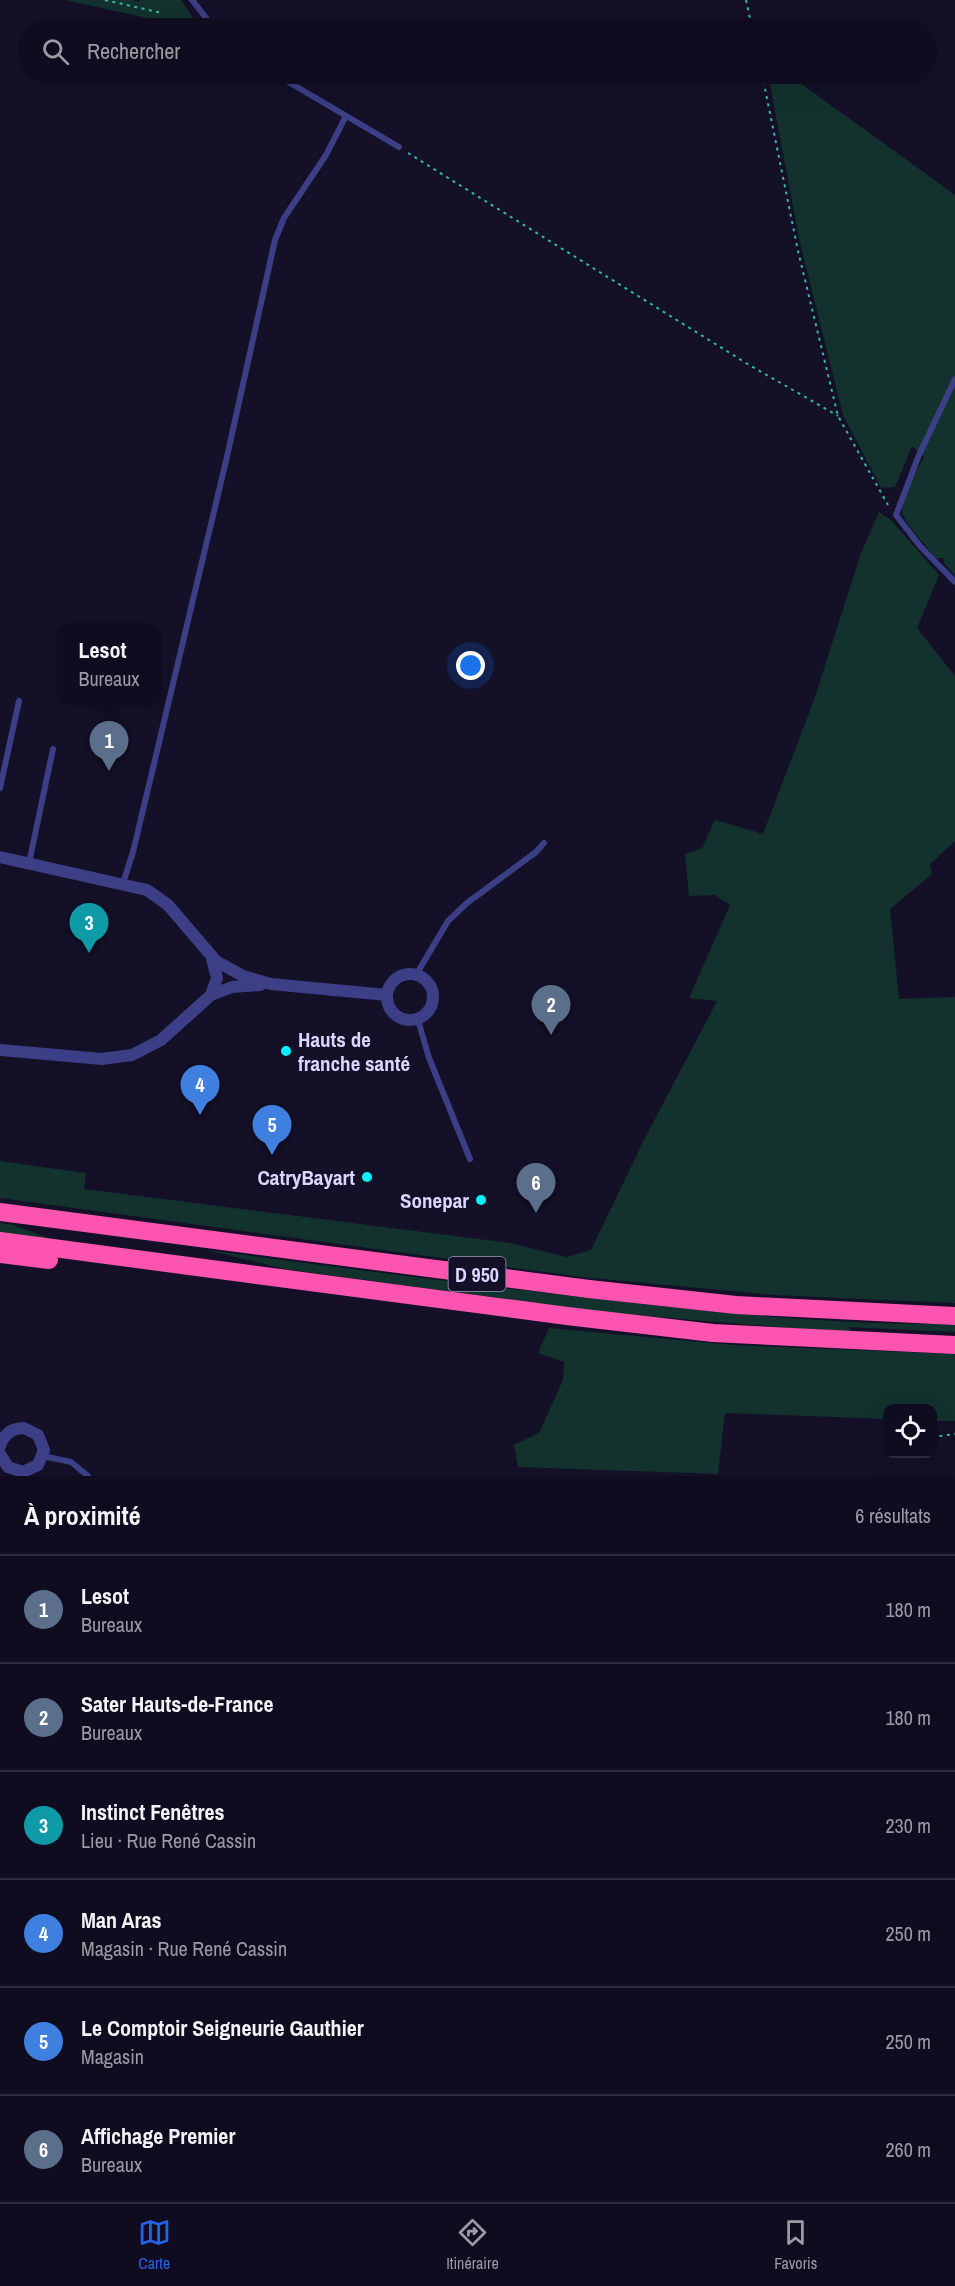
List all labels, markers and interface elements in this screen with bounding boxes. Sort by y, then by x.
search box [18,18,937,84]
icon: search [39,35,72,68]
text: Rechercher [87,36,180,66]
popup [58,624,160,702]
text: Lesot [78,635,127,665]
your location [456,651,485,680]
text: Bureaux [78,665,140,692]
pin: 1 [90,722,128,771]
pin: 3 [70,904,109,953]
pin: 2 [532,986,570,1035]
place label: Hauts de franche santé [298,1025,410,1078]
marker: Hauts de franche santé [279,1044,293,1058]
pin: 4 [180,1066,220,1115]
pin: 5 [252,1106,292,1155]
place label: CatryBayart [257,1163,355,1192]
pin: 6 [516,1164,556,1213]
marker: CatryBayart [360,1170,374,1184]
place label: Sonepar [400,1186,469,1215]
marker: Sonepar [474,1193,488,1207]
road number: D 950 [448,1257,506,1291]
map controls [883,1404,937,1458]
button: locate [883,1404,937,1458]
text: À proximité [24,1498,141,1533]
text: 6 résultats [855,1502,931,1529]
text: Lesot [81,1581,129,1611]
text: 1 [39,1596,48,1623]
text: 180 m [885,1596,931,1623]
text: Bureaux [81,1611,142,1638]
text: Sater Hauts-de-France [81,1689,273,1719]
text: 2 [39,1704,48,1731]
text: 180 m [885,1704,931,1731]
text: Bureaux [81,1719,142,1746]
text: Instinct Fenêtres [81,1797,225,1827]
text: 3 [39,1812,48,1839]
text: 230 m [885,1812,931,1839]
text: Lieu · Rue René Cassin [81,1827,256,1854]
text: Man Aras [81,1905,162,1935]
text: 4 [39,1920,48,1947]
text: 250 m [885,1920,931,1947]
text: Magasin · Rue René Cassin [81,1935,287,1962]
text: Le Comptoir Seigneurie Gauthier [81,2013,364,2043]
text: 5 [39,2028,48,2055]
text: 250 m [885,2028,931,2055]
text: Magasin [81,2043,144,2070]
text: Affichage Premier [81,2121,235,2151]
text: 6 [39,2136,48,2163]
text: 260 m [885,2136,931,2163]
text: Bureaux [81,2151,142,2178]
tab: Carte [138,2216,171,2274]
tab: Itinéraire [446,2216,499,2274]
tab: Favoris [774,2216,817,2274]

